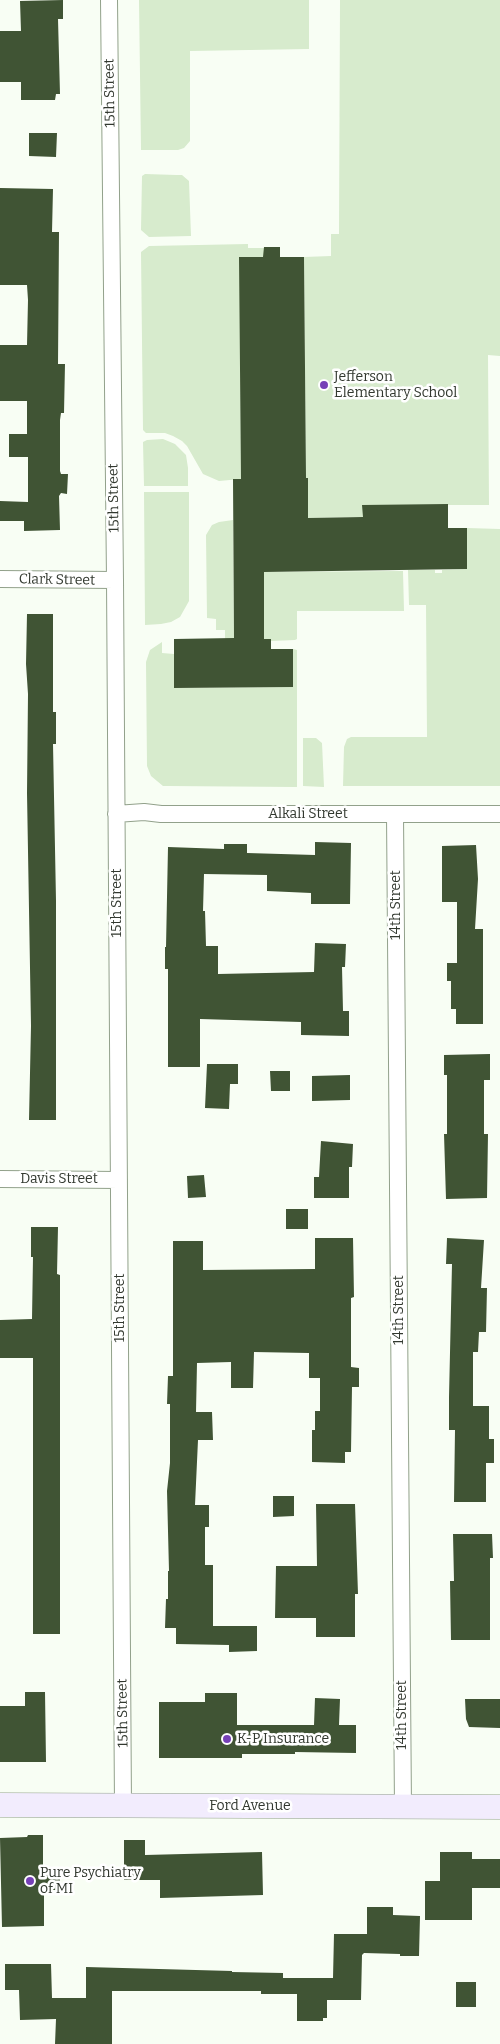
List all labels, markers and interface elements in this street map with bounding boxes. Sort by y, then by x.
street label: 15th Street [101,58,119,128]
place label: Jefferson Elementary School [334,369,457,402]
marker: Jefferson Elementary School [318,379,330,391]
street label: 15th Street [105,463,123,533]
street label: Clark Street [19,571,95,589]
street label: Alkali Street [268,806,348,822]
street label: 15th Street [109,868,125,938]
street label: 14th Street [388,870,404,940]
street label: Davis Street [20,1171,98,1187]
street label: 15th Street [112,1273,128,1343]
street label: 14th Street [391,1275,407,1345]
street label: 15th Street [114,1678,132,1748]
street label: 14th Street [394,1680,410,1750]
place label: K-P Insurance [237,1731,329,1747]
marker: K-P Insurance [221,1733,233,1745]
street label: Ford Avenue [209,1798,291,1814]
place label: Pure Psychiatry of MI [40,1865,141,1898]
marker: Pure Psychiatry of MI [24,1875,36,1887]

